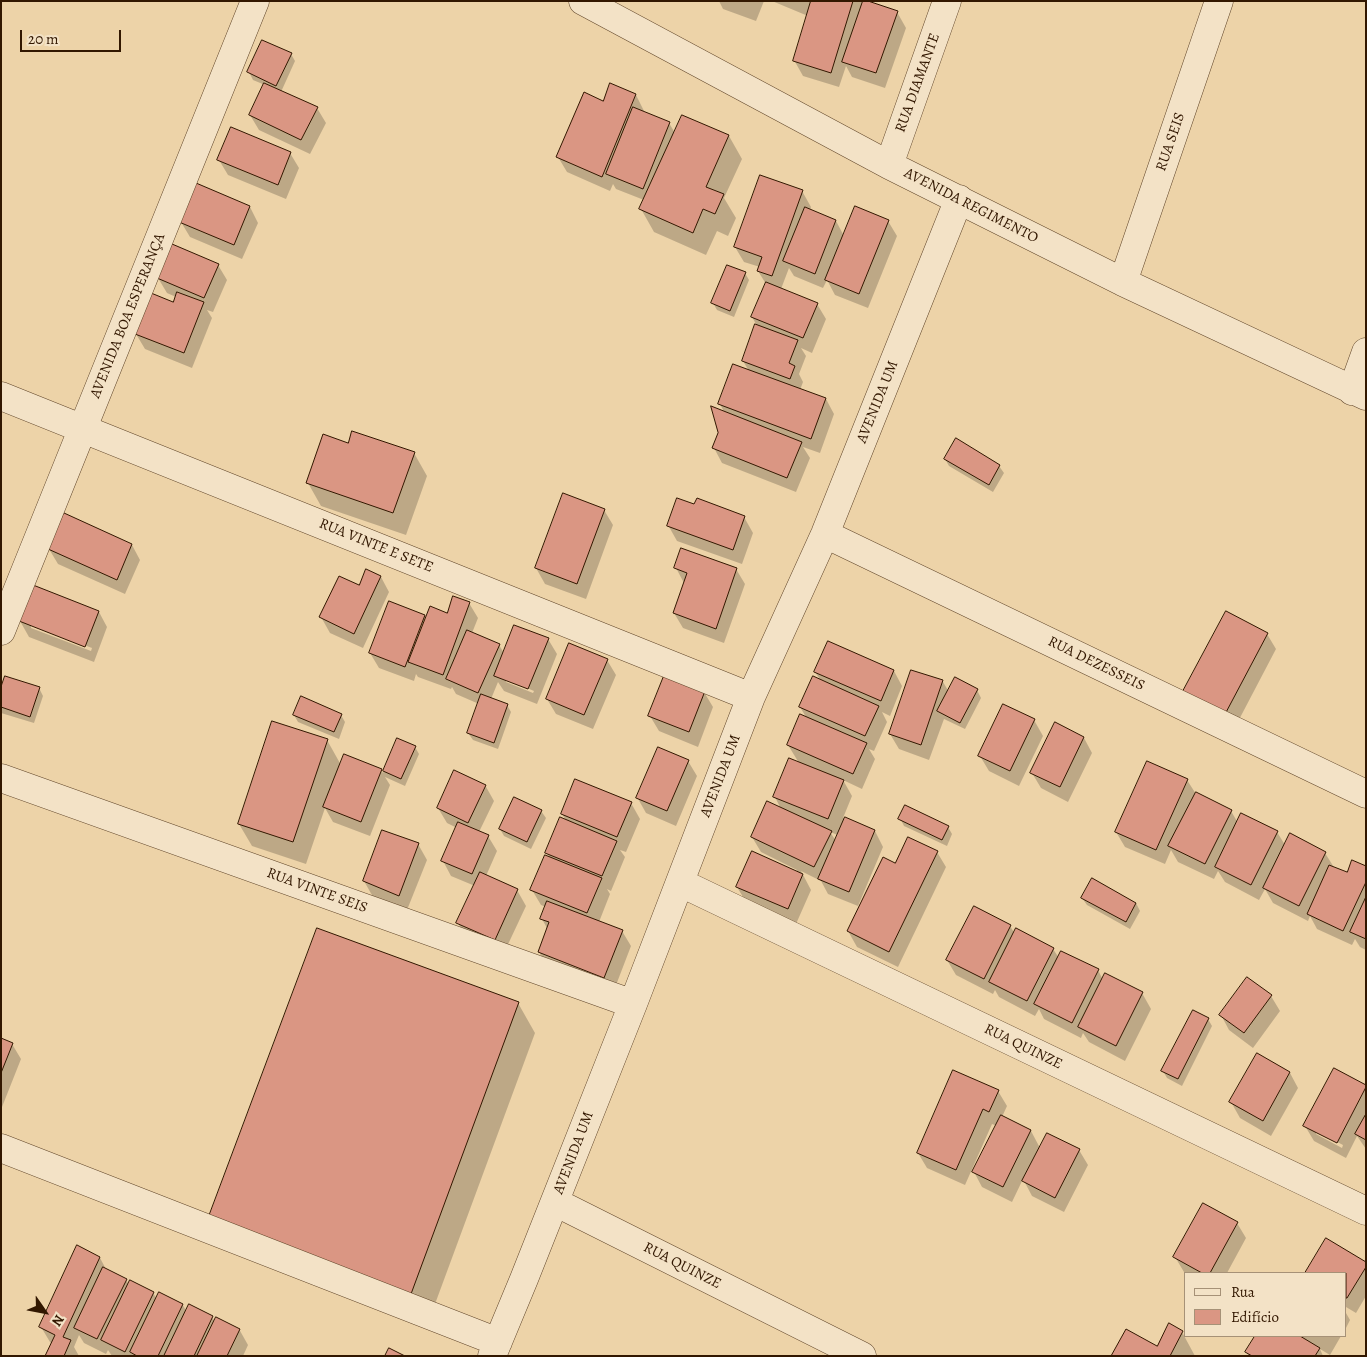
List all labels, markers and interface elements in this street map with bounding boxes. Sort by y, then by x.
scale bar [22,20,124,52]
text: 20 m [28,29,59,49]
street label: RUA DIAMANTE [892,31,944,135]
street label: RUA SEIS [1153,110,1189,174]
street label: AVENIDA REGIMENTO [901,164,1041,248]
street label: AVENIDA BOA ESPERANÇA [87,231,169,401]
street label: AVENIDA UM [853,358,903,446]
street label: RUA VINTE E SETE [316,515,436,577]
street label: RUA DEZESSEIS [1045,633,1147,695]
street label: AVENIDA UM [697,732,745,820]
street label: RUA VINTE SEIS [264,864,370,918]
street label: RUA QUINZE [981,1020,1065,1074]
street label: AVENIDA UM [550,1109,598,1197]
street label: RUA QUINZE [640,1239,724,1293]
legend [1184,1272,1347,1337]
text: Rua [1231,1282,1255,1302]
north arrow [20,1287,70,1337]
text: Edifício [1231,1307,1279,1327]
text: N [47,1311,69,1330]

